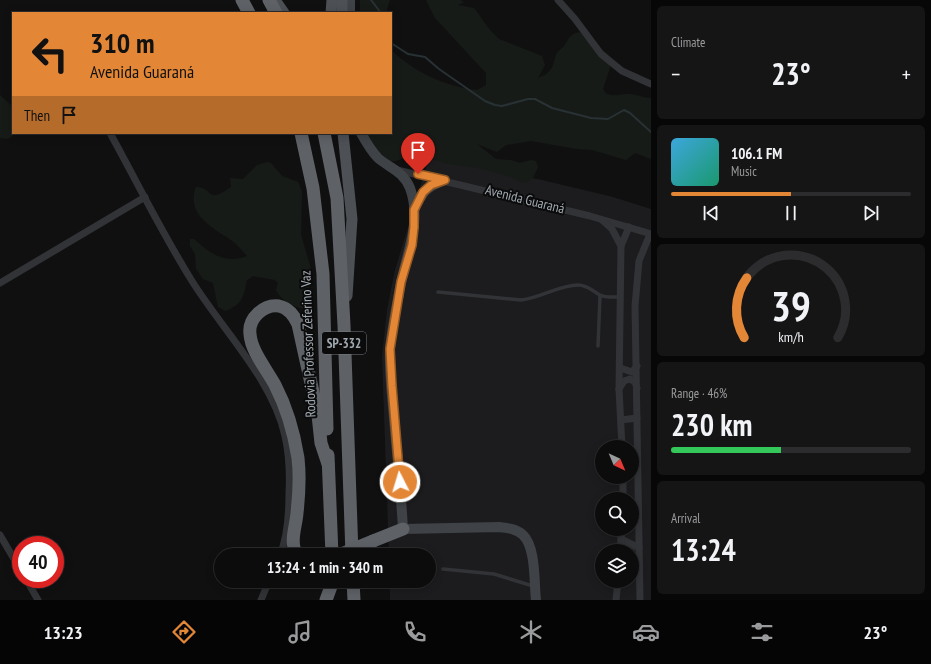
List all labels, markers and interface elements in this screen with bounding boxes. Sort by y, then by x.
text: 310 m [90,24,154,61]
icon: left [24,28,76,80]
text: Climate [671,34,705,51]
text: 23° [771,54,811,93]
text: Avenida Guaraná [90,60,194,83]
text: − [671,60,680,88]
text: + [902,60,911,88]
icon: arrive [58,104,80,126]
text: Then [24,106,50,125]
pin [401,133,435,174]
icon: arrive [407,139,429,161]
text: 106.1 FM [731,144,782,163]
text: Music [731,163,757,180]
street label: Avenida Guaraná [484,180,566,218]
icon: previous [700,202,722,224]
icon: pause [780,202,802,224]
icon: next [860,202,882,224]
street label: Rodovia Professor Zeferino Vaz [296,270,320,418]
text: 39 [771,279,811,332]
text: km/h [778,327,804,346]
road number: SP-332 [322,332,366,354]
text: Range · 46% [671,385,727,402]
text: 230 km [671,405,752,444]
north arrow [595,440,639,484]
map controls [595,440,639,588]
position arrow [379,461,421,503]
button: search [595,492,639,536]
text: Arrival [671,510,700,527]
text: 13:24 [671,530,736,569]
speed limit sign: 40 [12,536,64,588]
button: layers [595,544,639,588]
text: 13:24 · 1 min · 340 m [267,558,383,577]
icon: directions [170,618,198,646]
icon: music [286,618,314,646]
icon: phone [401,618,429,646]
icon: climate [517,618,545,646]
icon: car [632,618,660,646]
icon: filters [748,618,776,646]
text: 13:23 [44,621,83,644]
text: 23° [863,621,887,644]

